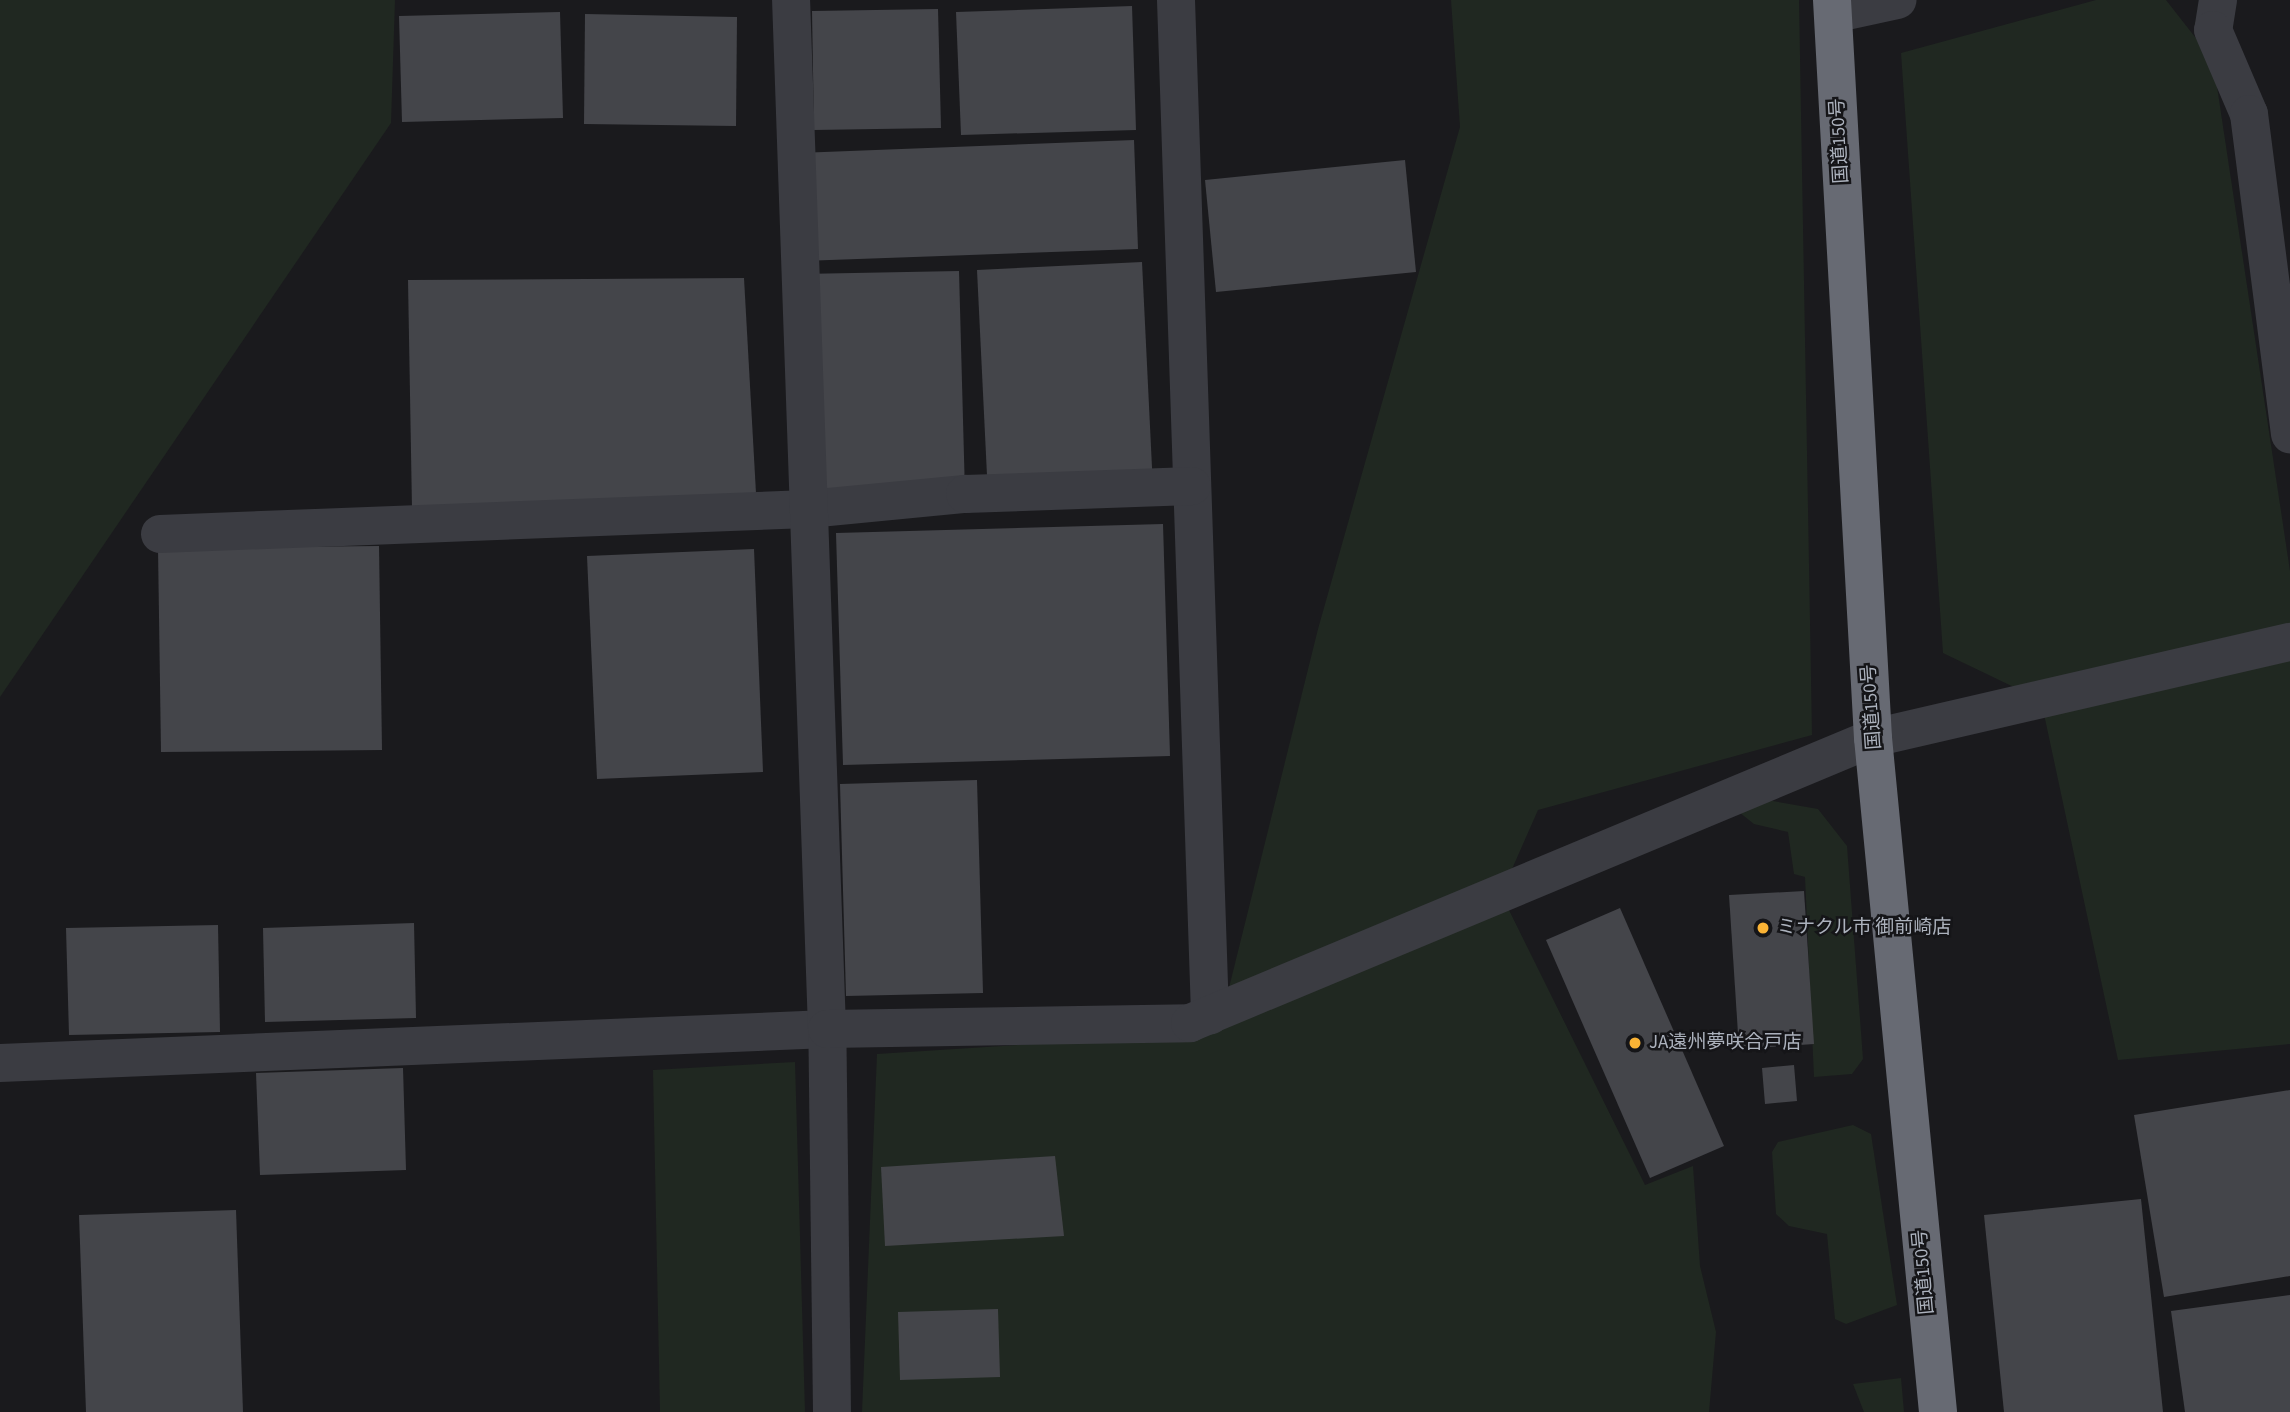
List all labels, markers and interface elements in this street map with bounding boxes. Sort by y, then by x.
street label: 国道150号 [1826,98,1854,184]
street label: 国道150号 [1858,664,1886,750]
place label: ミナクル市 御前崎店 [1777,917,1952,939]
marker: ミナクル市 御前崎店 [1755,920,1771,936]
place label: JA遠州夢咲合戸店 [1649,1032,1801,1054]
marker: JA遠州夢咲合戸店 [1627,1035,1643,1051]
street label: 国道150号 [1909,1229,1939,1315]

